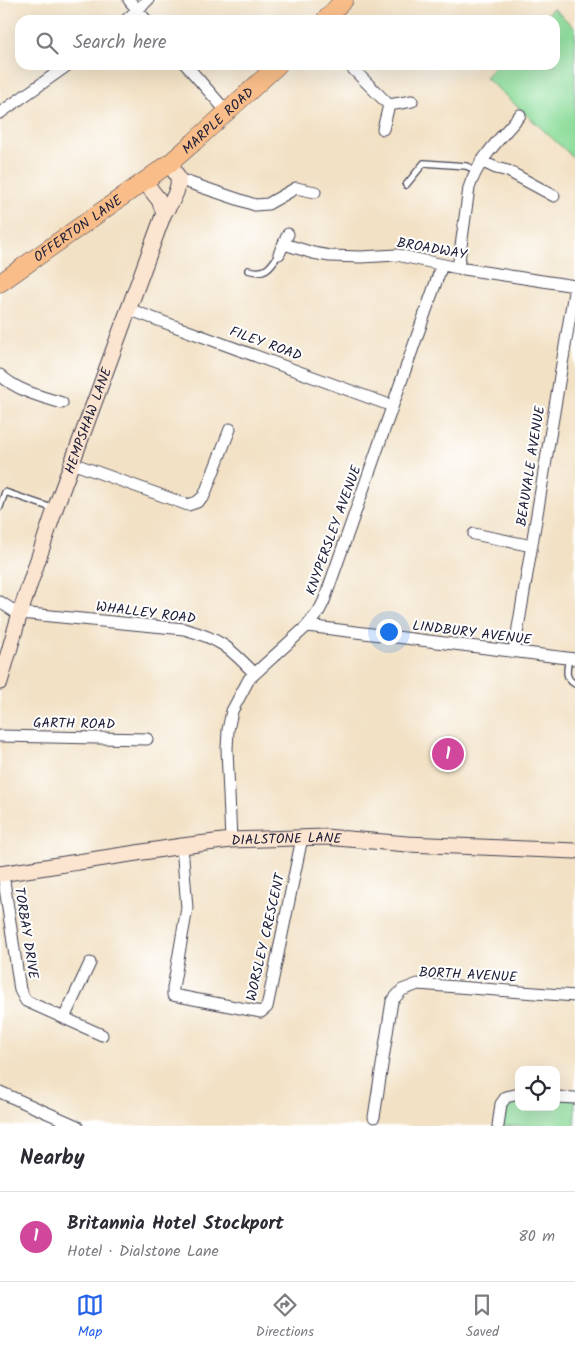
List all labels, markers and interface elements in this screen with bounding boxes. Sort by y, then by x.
search box [15,15,560,70]
text: Search here [73,28,167,58]
icon: search [33,29,61,57]
street label: MARPLE ROAD [177,82,259,160]
street label: OFFERTON LANE [29,189,128,268]
street label: BROADWAY [395,232,469,266]
street label: FILEY ROAD [226,321,305,367]
street label: HEMPSHAW LANE [59,364,119,477]
street label: BEAUVALE AVENUE [511,404,551,528]
street label: KNYPERSLEY AVENUE [300,462,368,598]
street label: WHALLEY ROAD [95,596,197,630]
street label: LINDBURY AVENUE [411,615,533,651]
your location [376,619,402,645]
street label: GARTH ROAD [33,712,115,736]
pin: 1 [432,735,464,773]
street label: DIALSTONE LANE [231,827,343,852]
street label: WORSLEY CRESCENT [241,870,292,1003]
street label: TORBAY DRIVE [8,886,44,981]
street label: BORTH AVENUE [418,961,518,989]
map controls [515,1066,560,1111]
button: locate [515,1066,560,1111]
text: Nearby [20,1142,85,1175]
text: Britannia Hotel Stockport [67,1209,284,1239]
text: 1 [34,1224,38,1249]
text: 80 m [518,1224,555,1249]
text: Hotel · Dialstone Lane [67,1239,219,1264]
tab: Map [76,1291,104,1343]
tab: Directions [256,1291,314,1343]
tab: Saved [466,1291,499,1343]

